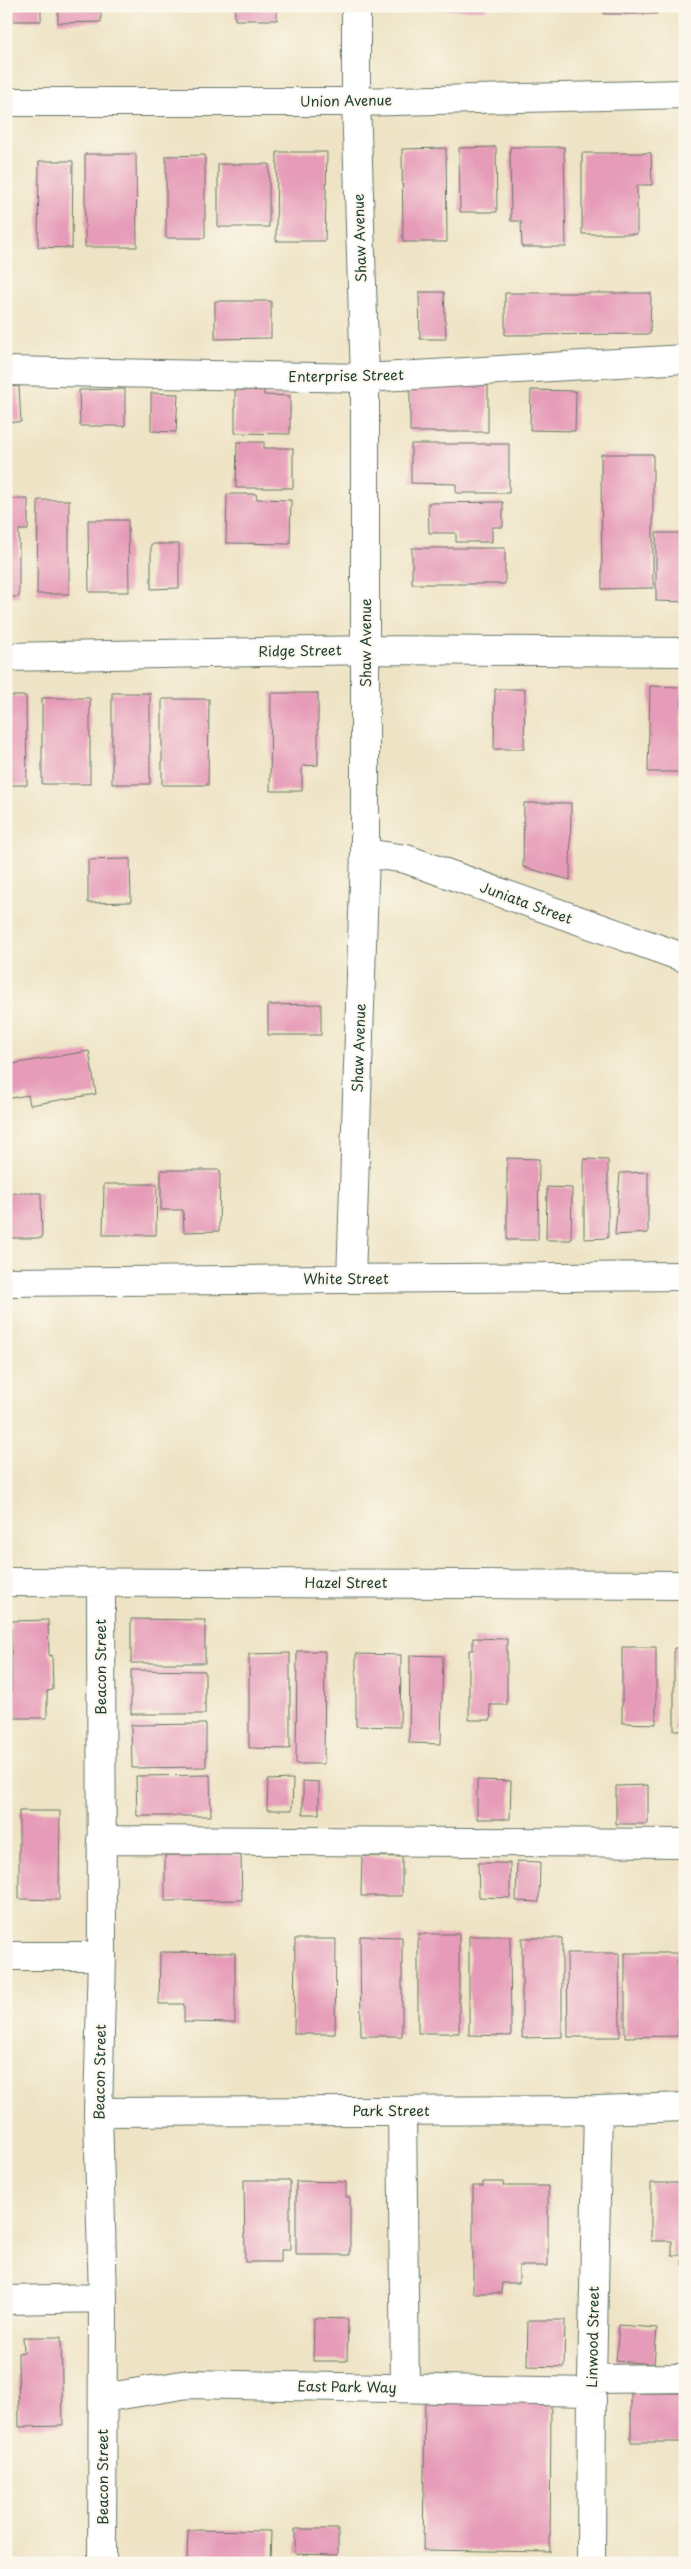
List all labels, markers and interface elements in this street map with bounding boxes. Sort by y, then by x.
street label: Union Avenue [300,89,393,112]
street label: Shaw Avenue [347,193,372,283]
street label: Enterprise Street [288,364,404,387]
street label: Shaw Avenue [355,598,376,688]
street label: Ridge Street [258,639,342,662]
street label: Juniata Street [477,876,576,929]
street label: Shaw Avenue [346,1003,371,1093]
street label: White Street [303,1268,389,1289]
street label: Hazel Street [305,1572,388,1593]
street label: Beacon Street [90,1619,111,1715]
street label: Beacon Street [88,2024,111,2120]
street label: Park Street [352,2100,430,2121]
street label: Linwood Street [581,2286,604,2388]
street label: East Park Way [297,2375,397,2398]
street label: Beacon Street [92,2429,113,2525]

